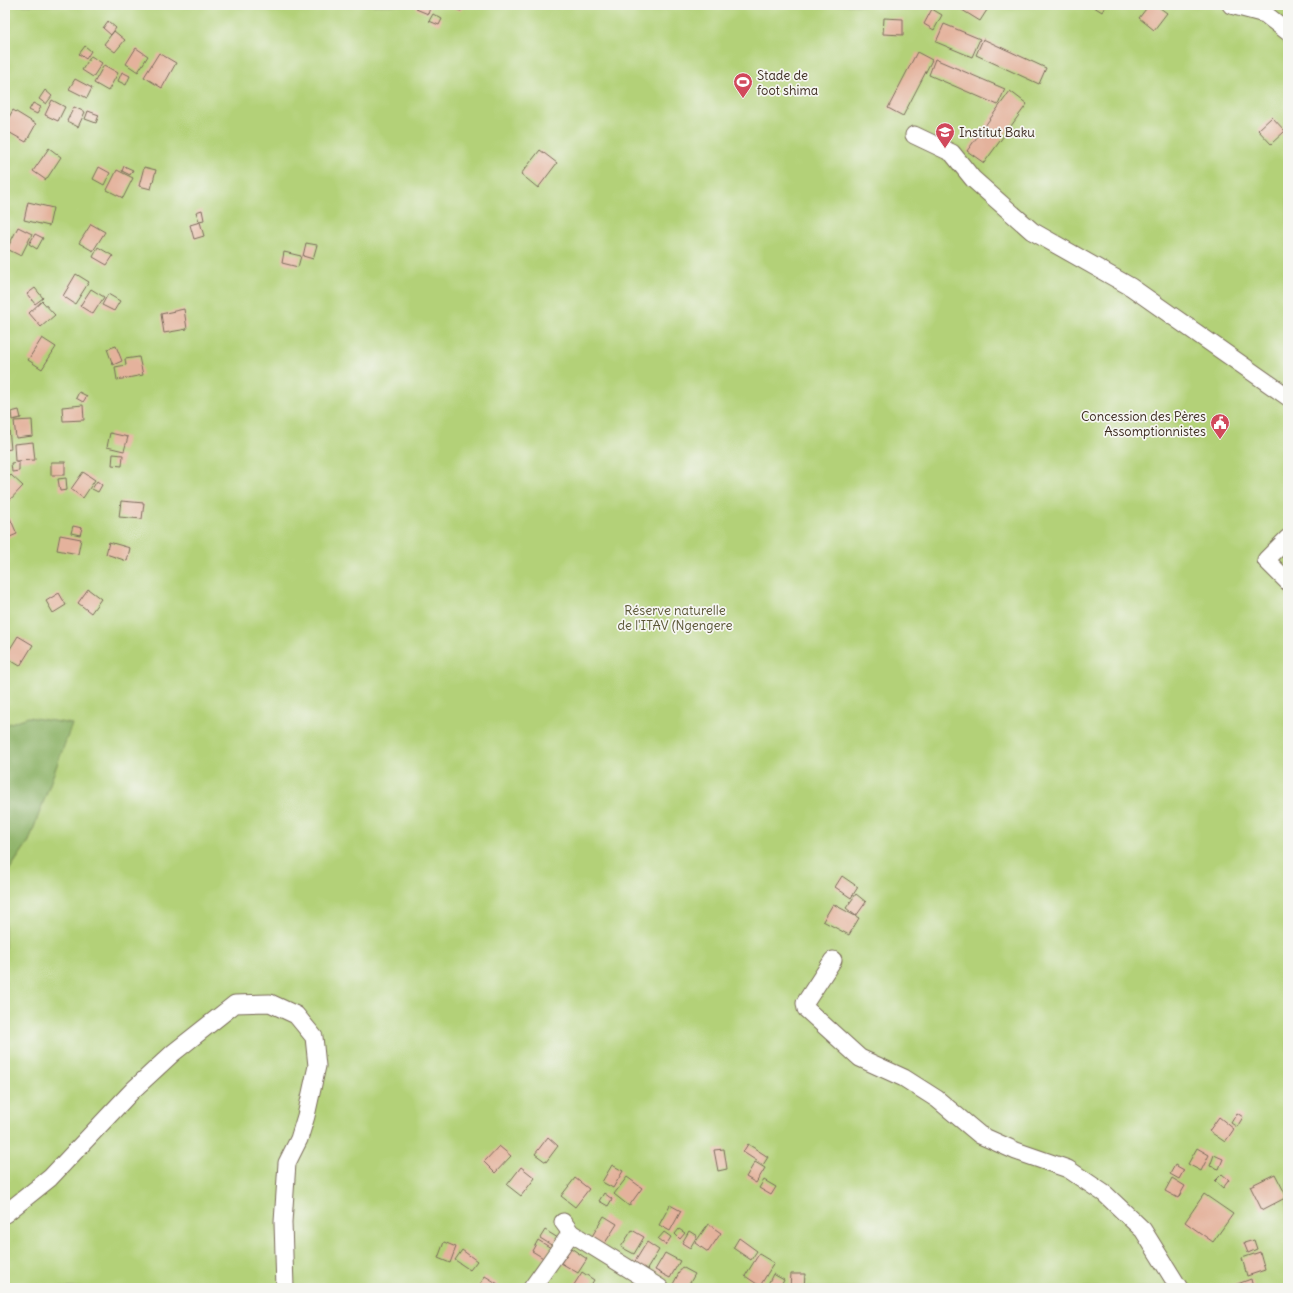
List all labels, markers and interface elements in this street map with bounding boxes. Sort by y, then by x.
place label: Stade de foot shima [757,67,818,99]
sports icon: Stade de foot shima [732,71,754,99]
school or university icon: Institut Baku [934,121,956,149]
place label: Institut Baku [959,124,1035,141]
place label: Concession des Pères Assomptionnistes [1081,408,1206,440]
public building icon: Concession des Pères Assomptionnistes [1209,412,1231,440]
park label: Réserve naturelle de l'ITAV (Ngengere [618,602,732,634]

